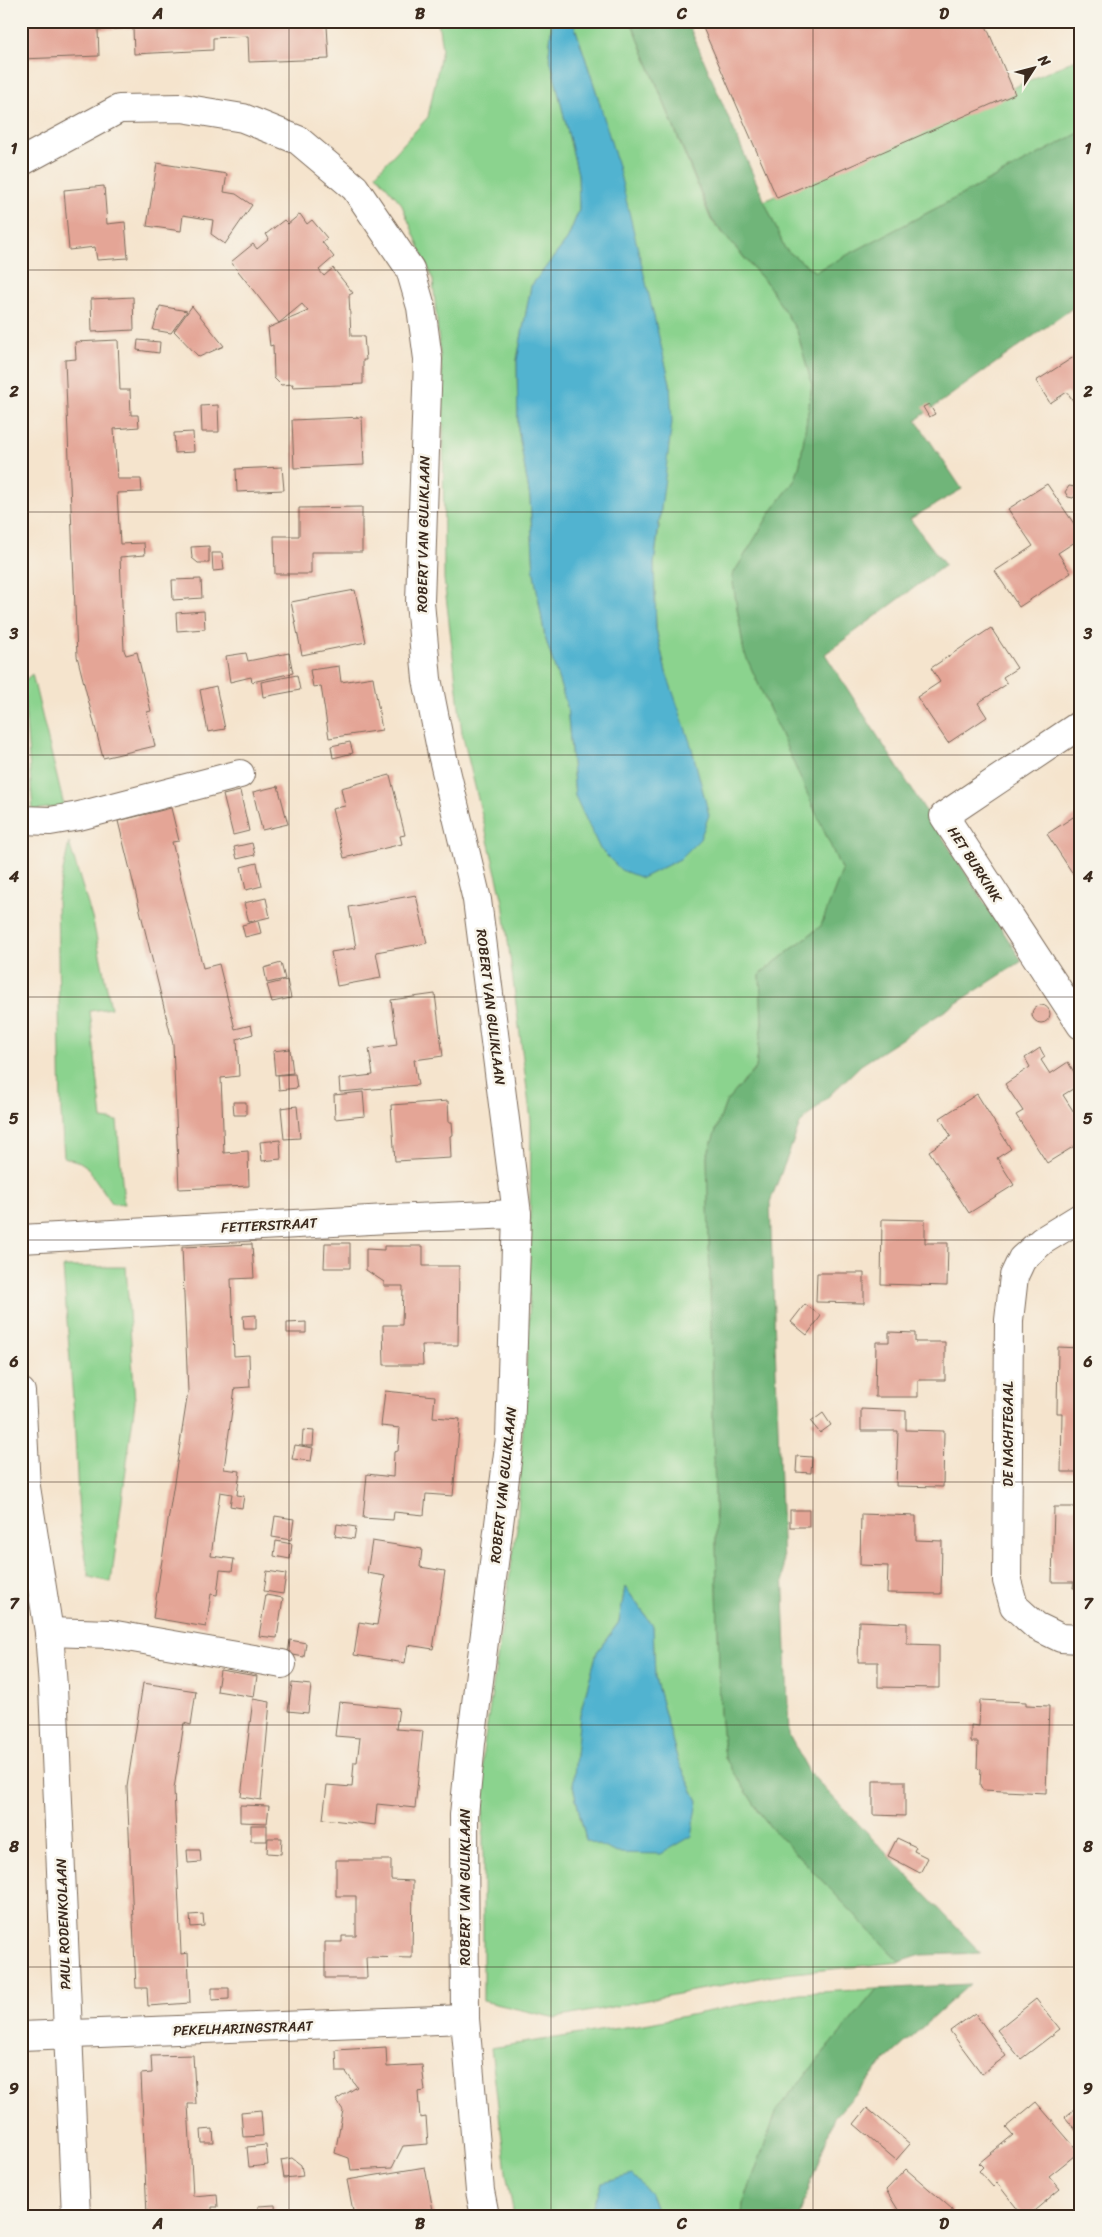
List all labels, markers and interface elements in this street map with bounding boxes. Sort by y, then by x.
text: A [152,0,163,28]
text: B [415,0,426,28]
text: C [676,0,688,28]
text: D [939,0,949,28]
north arrow [1010,42,1060,92]
text: N [1031,49,1057,72]
text: 1 [11,134,18,163]
text: 1 [1085,134,1092,163]
text: 2 [8,377,19,406]
text: 2 [1082,377,1093,406]
street label: ROBERT VAN GULIKLAAN [410,455,437,613]
text: 3 [9,619,19,648]
text: 3 [1083,619,1093,648]
street label: HET BURKINK [941,821,1009,909]
text: 4 [8,862,19,891]
text: 4 [1082,862,1093,891]
street label: ROBERT VAN GULIKLAAN [469,928,512,1087]
text: 5 [9,1104,19,1133]
text: 5 [1083,1104,1093,1133]
street label: FETTERSTRAAT [220,1210,319,1240]
text: 6 [8,1347,19,1376]
text: 6 [1082,1347,1093,1376]
street label: DE NACHTEGAAL [996,1381,1021,1487]
street label: ROBERT VAN GULIKLAAN [483,1406,524,1564]
text: 7 [9,1589,20,1618]
text: 7 [1083,1589,1094,1618]
street label: ROBERT VAN GULIKLAAN [453,1808,478,1965]
text: 8 [8,1832,19,1861]
text: 8 [1082,1832,1093,1861]
street label: PAUL RODENKOLAAN [49,1858,78,1990]
street label: PEKELHARINGSTRAAT [173,2014,315,2043]
text: 9 [9,2074,19,2103]
text: 9 [1083,2074,1093,2103]
text: A [152,2209,163,2237]
text: B [415,2209,426,2237]
text: C [676,2209,688,2237]
text: D [939,2209,949,2237]

